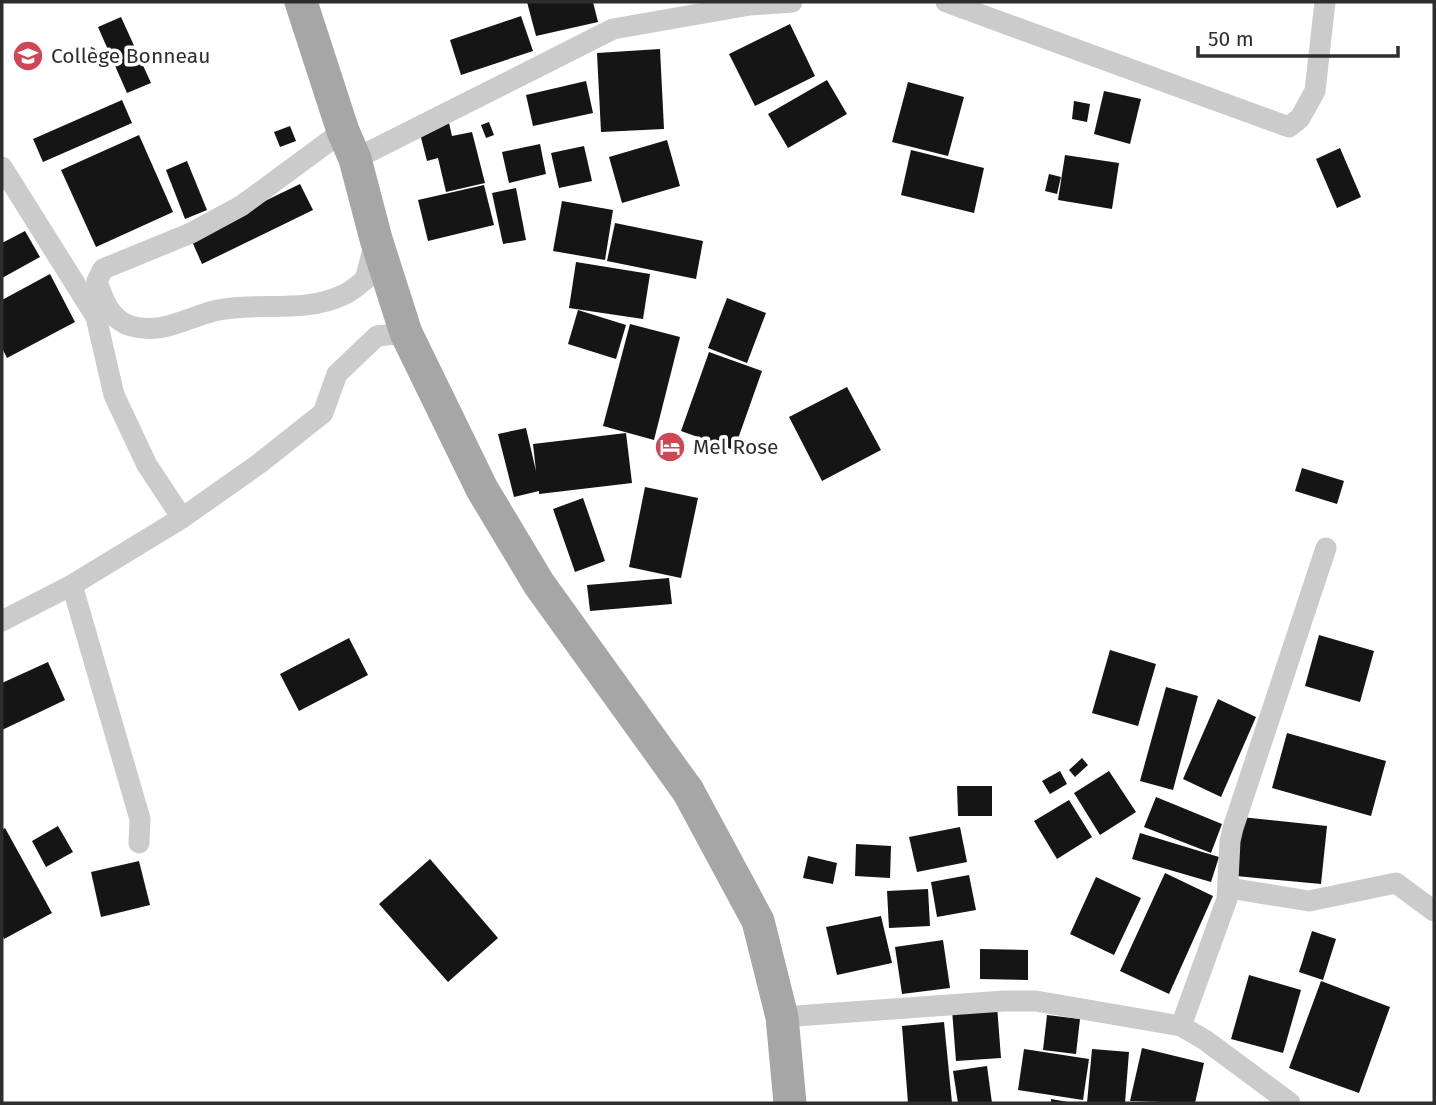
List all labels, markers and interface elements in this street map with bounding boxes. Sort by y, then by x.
scale bar [1198,14,1398,58]
text: 50 m [1208,26,1254,52]
school or university icon: Collège Bonneau [11,39,45,73]
place label: Collège Bonneau [51,43,210,69]
hotel icon: Mel Rose [653,430,687,464]
place label: Mel Rose [693,434,778,460]

